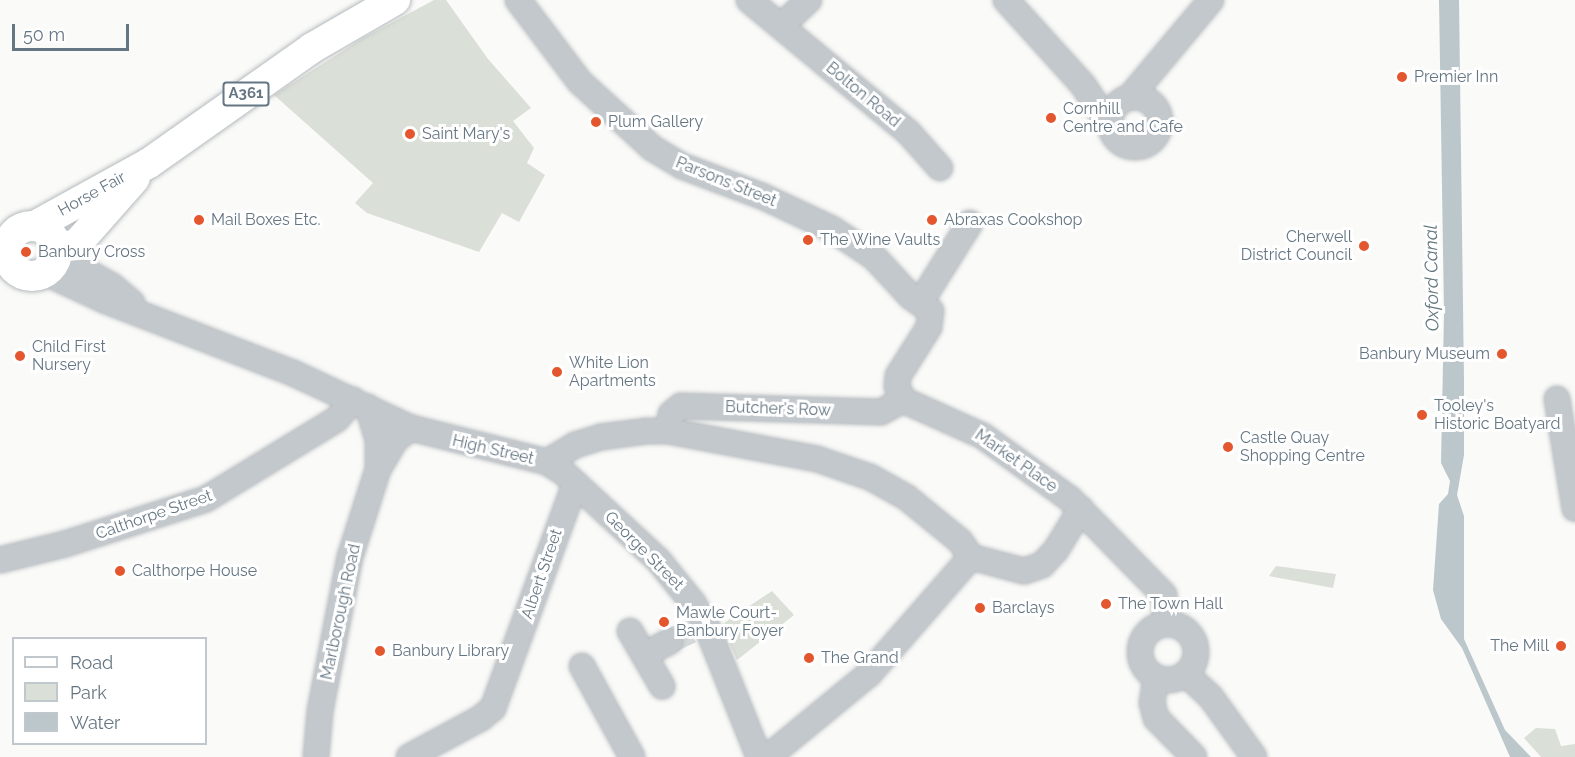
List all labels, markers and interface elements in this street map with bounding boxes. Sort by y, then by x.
scale bar [15,12,132,50]
text: 50 m [23,24,65,45]
street label: Bolton Road [822,58,904,132]
place label: Premier Inn [1414,67,1499,87]
marker: Premier Inn [1395,70,1409,84]
road number: A361 [222,82,270,106]
place label: Cornhill Centre and Cafe [1063,99,1183,137]
marker: Cornhill Centre and Cafe [1044,111,1058,125]
place label: Plum Gallery [608,112,703,132]
marker: Plum Gallery [589,115,603,129]
place label: Saint Mary's [422,124,510,144]
marker: Saint Mary's [403,127,417,141]
street label: Parsons Street [673,153,779,211]
street label: Horse Fair [55,168,129,220]
place label: Mail Boxes Etc. [211,210,321,230]
place label: Abraxas Cookshop [944,210,1082,230]
marker: Mail Boxes Etc. [192,213,206,227]
marker: Abraxas Cookshop [925,213,939,227]
water label: Oxford Canal [1420,224,1444,332]
place label: Cherwell District Council [1241,227,1352,265]
place label: The Wine Vaults [820,230,941,250]
marker: The Wine Vaults [801,233,815,247]
marker: Cherwell District Council [1357,239,1371,253]
place label: Banbury Cross [38,242,146,262]
marker: Banbury Cross [19,245,33,259]
place label: Child First Nursery [32,337,106,375]
place label: Banbury Museum [1359,344,1490,364]
marker: Banbury Museum [1495,347,1509,361]
marker: Child First Nursery [13,349,27,363]
place label: White Lion Apartments [569,353,656,391]
marker: White Lion Apartments [550,365,564,379]
place label: Tooley's Historic Boatyard [1434,396,1560,434]
street label: Butcher's Row [725,398,831,420]
marker: Tooley's Historic Boatyard [1415,408,1429,422]
street label: Market Place [971,426,1061,496]
place label: Castle Quay Shopping Centre [1240,428,1365,466]
street label: High Street [450,431,536,469]
marker: Castle Quay Shopping Centre [1221,440,1235,454]
street label: Calthorpe Street [93,486,215,544]
street label: George Street [601,508,687,594]
street label: Albert Street [518,527,566,621]
street label: Marlborough Road [317,542,365,682]
place label: Calthorpe House [132,561,257,581]
marker: Calthorpe House [113,564,127,578]
place label: The Town Hall [1118,594,1223,614]
marker: The Town Hall [1099,597,1113,611]
place label: Barclays [992,598,1055,618]
marker: Barclays [973,601,987,615]
place label: Mawle Court- Banbury Foyer [676,603,784,641]
marker: Mawle Court- Banbury Foyer [657,615,671,629]
place label: The Mill [1490,636,1549,656]
legend [12,637,207,745]
marker: The Mill [1554,639,1568,653]
place label: Banbury Library [392,641,510,661]
marker: Banbury Library [373,644,387,658]
place label: The Grand [821,648,899,668]
marker: The Grand [802,651,816,665]
text: Road [70,652,113,673]
text: Park [70,682,107,703]
text: Water [70,712,120,733]

